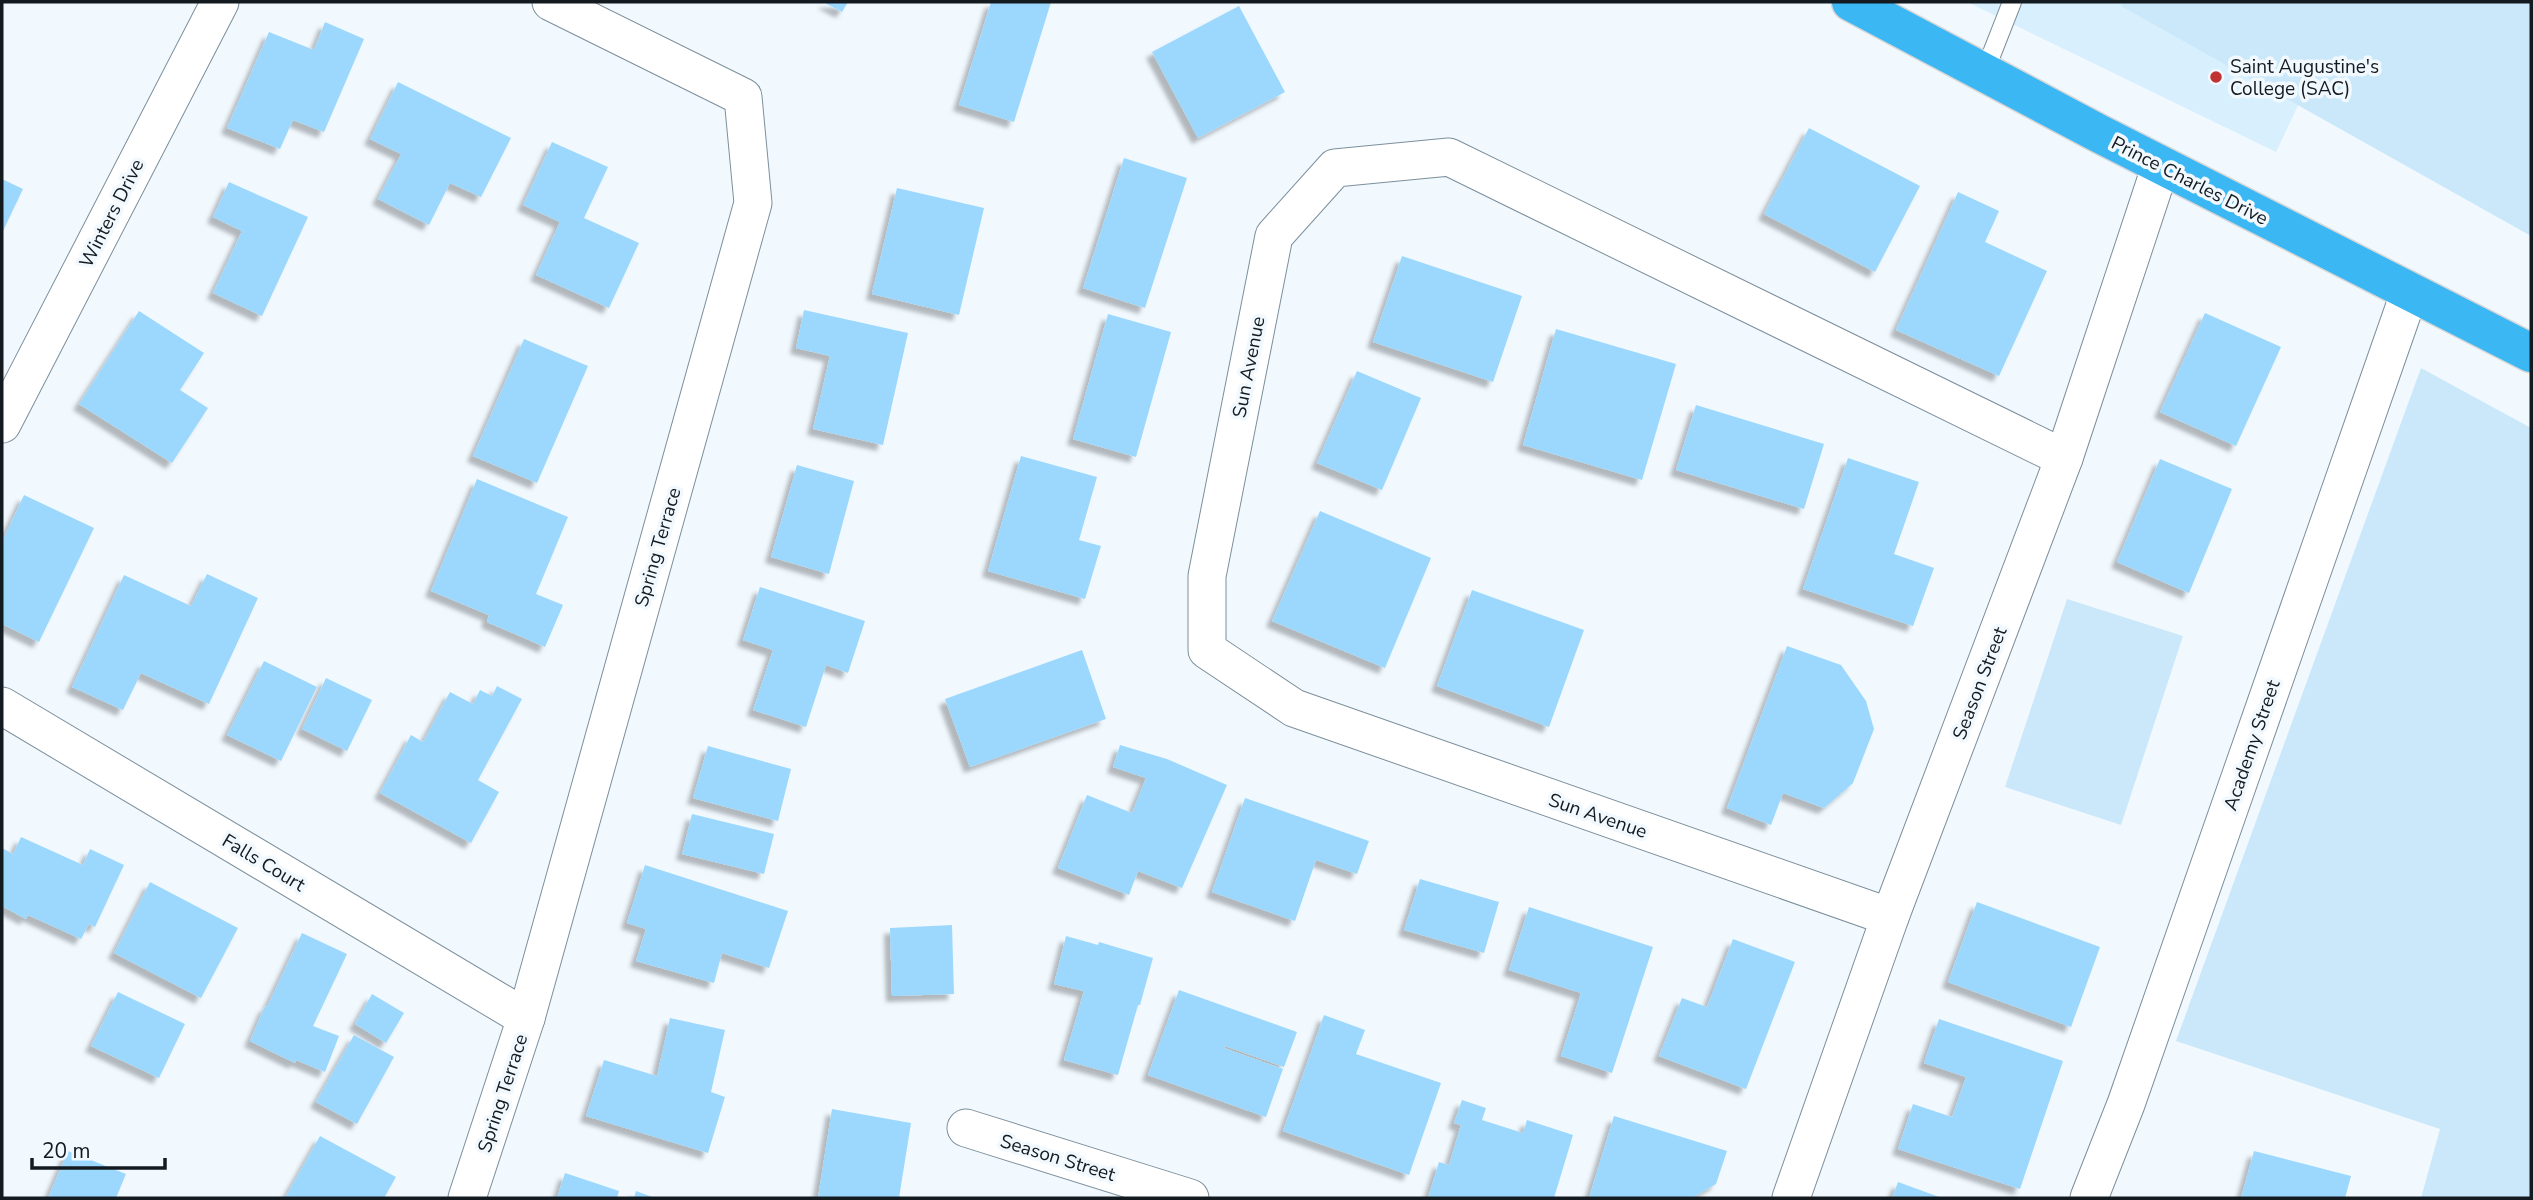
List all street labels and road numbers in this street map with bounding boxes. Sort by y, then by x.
street label: Prince Charles Drive [2107,130,2272,232]
street label: Winters Drive [73,155,150,272]
street label: Sun Avenue [1226,314,1272,420]
street label: Spring Terrace [628,484,687,610]
street label: Season Street [1946,623,2014,744]
street label: Academy Street [2217,676,2287,814]
street label: Sun Avenue [1545,787,1650,845]
street label: Falls Court [217,828,310,898]
street label: Spring Terrace [472,1031,534,1156]
street label: Season Street [997,1128,1119,1188]

